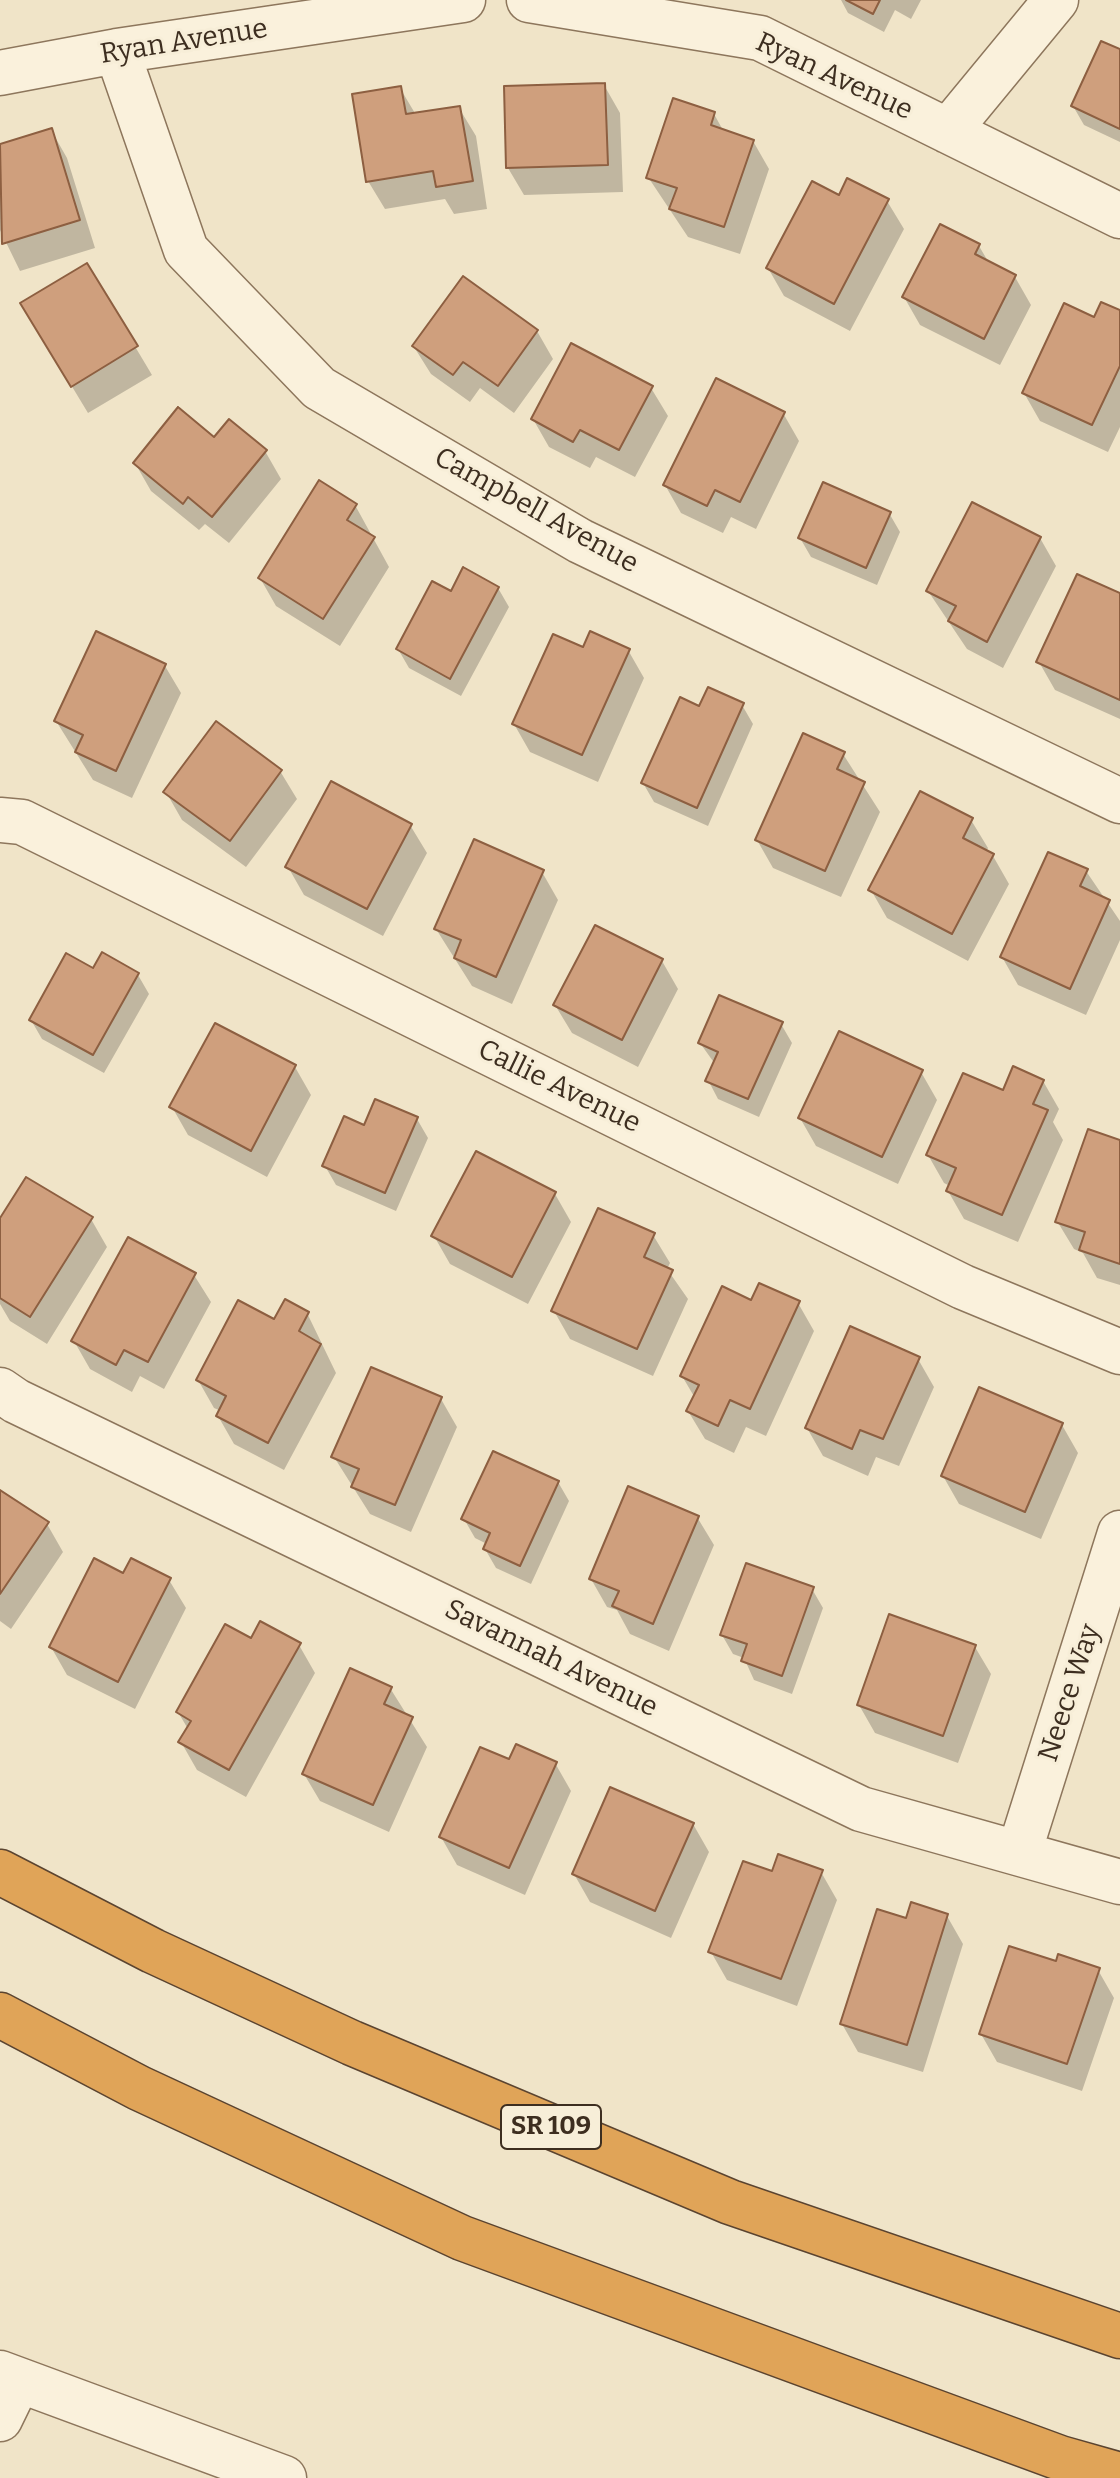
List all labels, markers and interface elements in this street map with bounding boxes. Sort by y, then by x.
street label: Ryan Avenue [98,12,270,72]
street label: Ryan Avenue [750,26,918,128]
street label: Campbell Avenue [428,441,644,581]
street label: Callie Avenue [472,1033,646,1141]
street label: Savannah Avenue [439,1593,663,1725]
street label: Neece Way [1032,1620,1108,1766]
road number: SR 109 [501,2105,601,2149]

